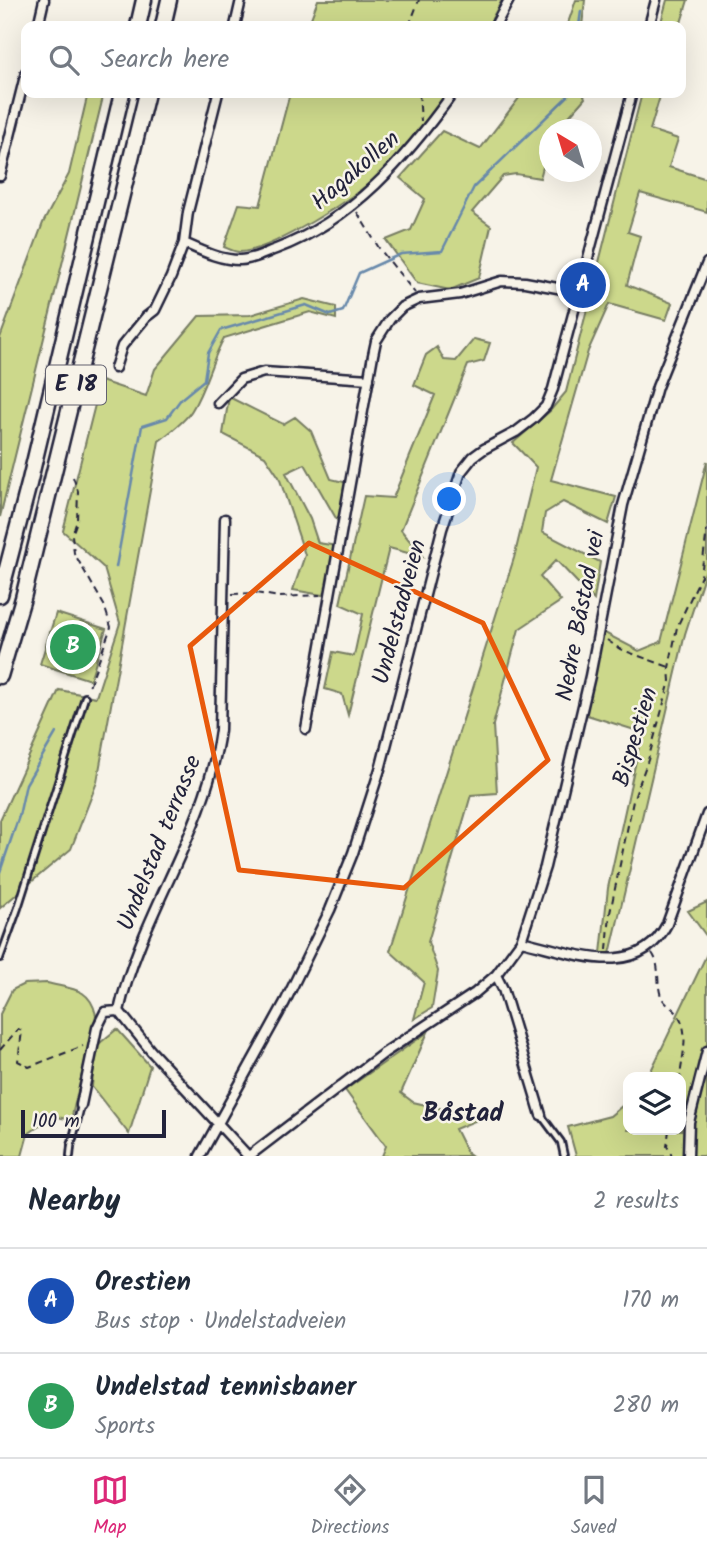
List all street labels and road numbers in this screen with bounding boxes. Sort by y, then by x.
street label: Hagakollen [303,121,409,221]
road number: E 18 [46,366,106,404]
street label: Nedre Båstad vei [545,526,617,705]
street label: Undelstadveien [362,535,438,689]
street label: Bispestien [602,682,670,792]
street label: Undelstad terrasse [107,749,213,937]

